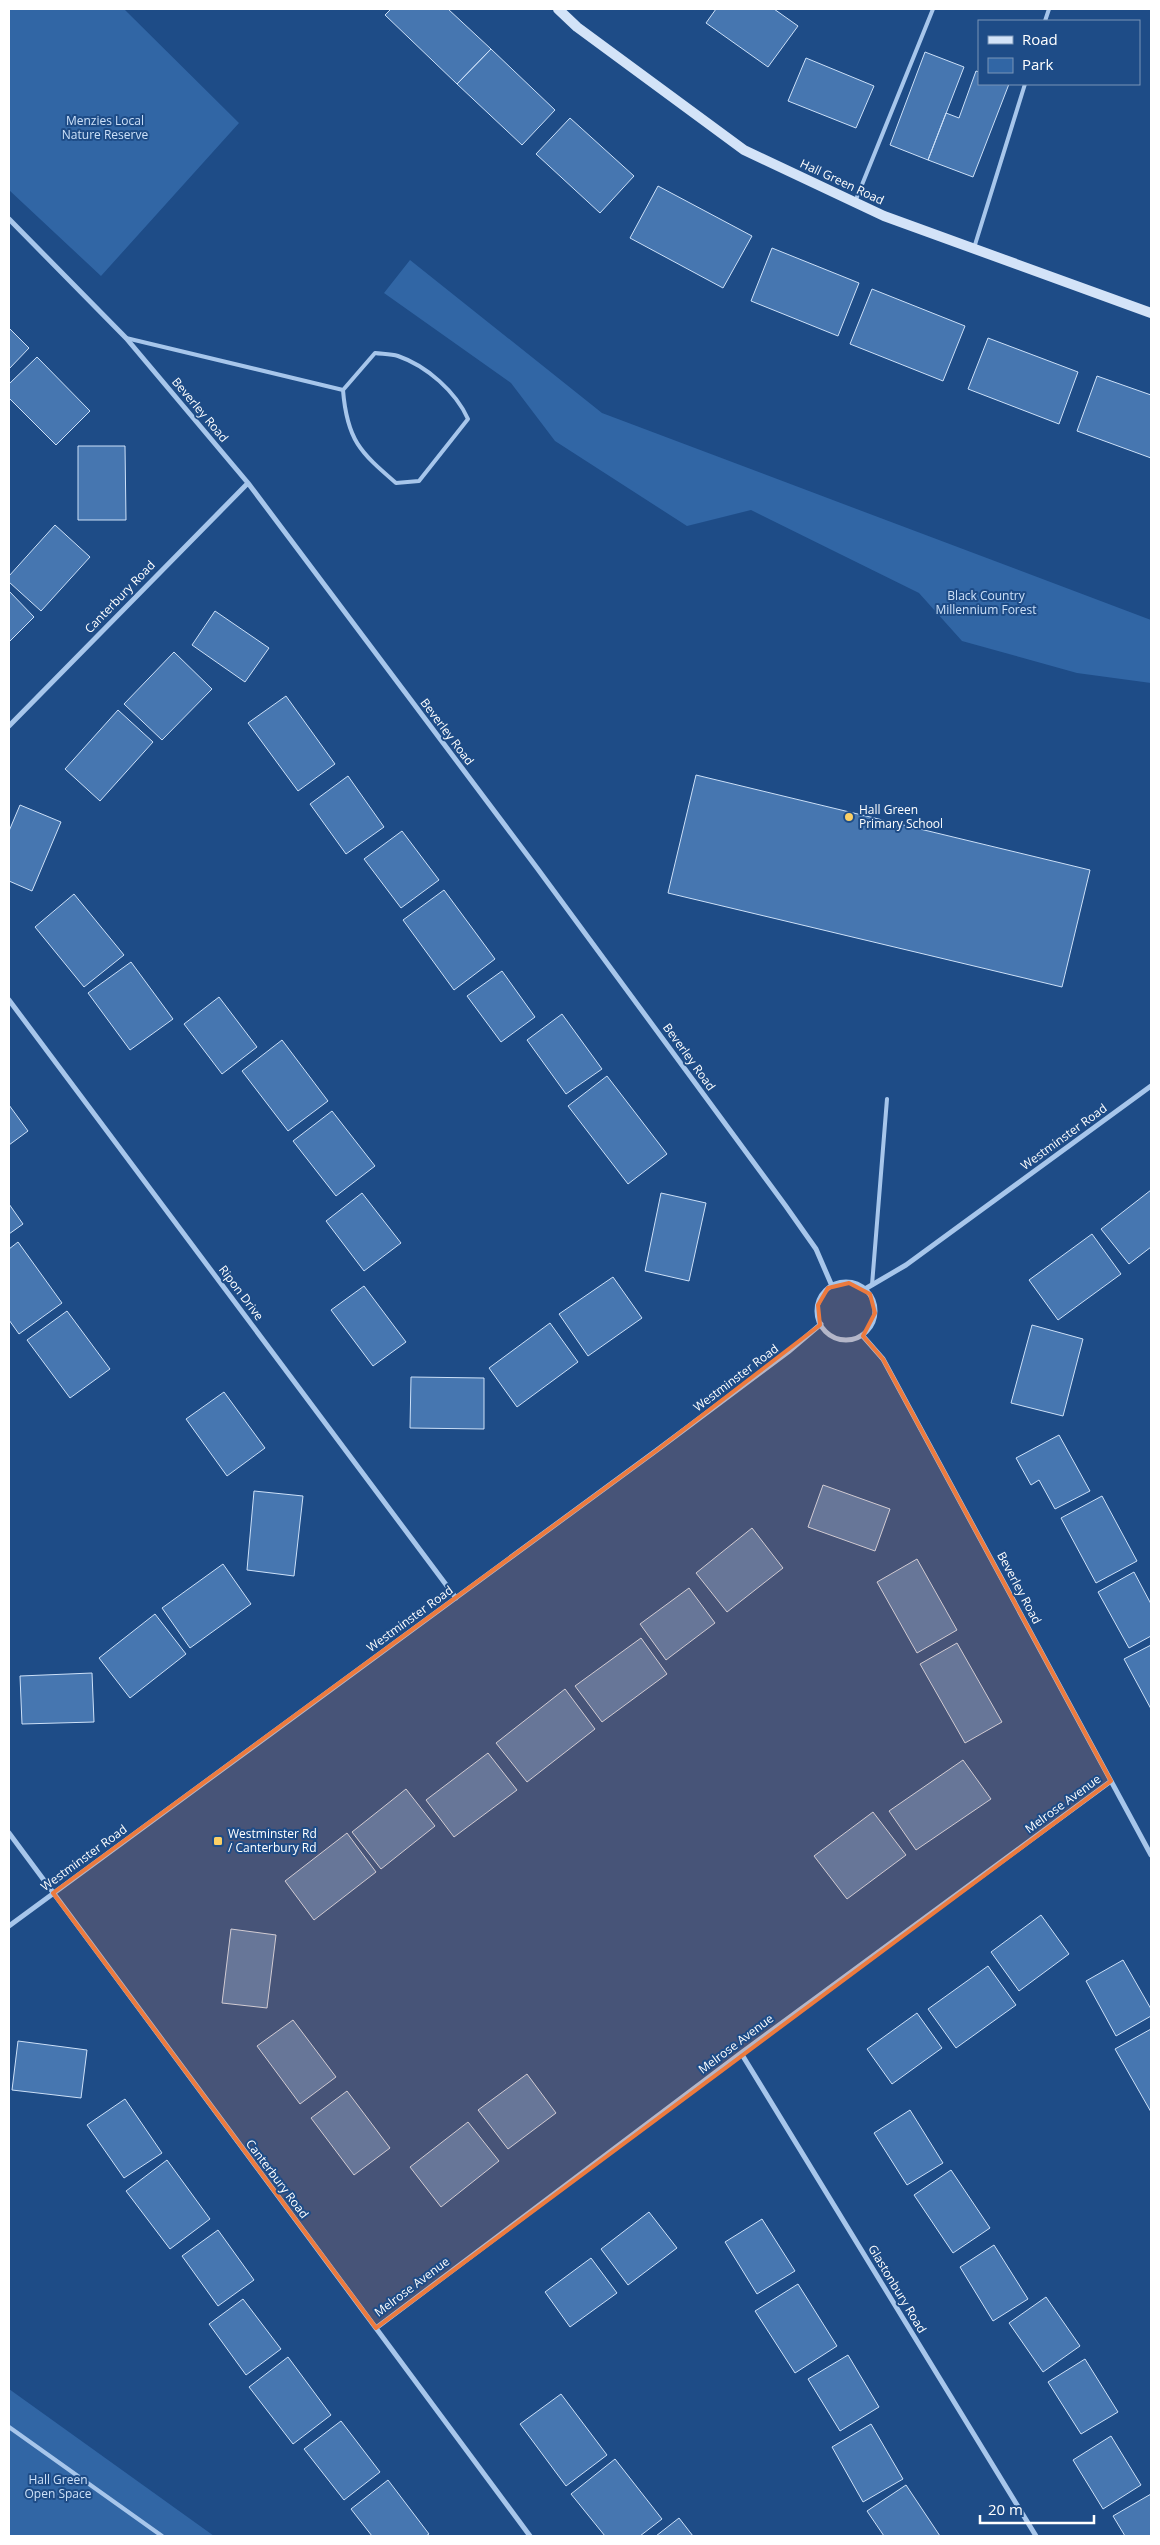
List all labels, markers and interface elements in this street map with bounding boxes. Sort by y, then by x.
legend [978,20,1140,85]
text: Road [1022,29,1058,49]
text: Park [1022,54,1053,74]
park label: Menzies Local Nature Reserve [62,112,148,143]
street label: Hall Green Road [797,155,887,208]
street label: Beverley Road [168,374,233,446]
street label: Canterbury Road [81,557,159,637]
park label: Black Country Millennium Forest [935,587,1037,618]
street label: Beverley Road [417,695,478,769]
place label: Hall Green Primary School [859,801,943,832]
marker: Hall Green Primary School [843,811,855,823]
street label: Beverley Road [659,1019,720,1094]
street label: Westminster Road [1017,1100,1110,1174]
street label: Ripon Drive [215,1262,268,1324]
street label: Westminster Road [690,1340,782,1415]
street label: Beverley Road [993,1549,1046,1627]
street label: Westminster Road [363,1582,456,1656]
street label: Melrose Avenue [1021,1770,1104,1837]
street label: Westminster Road [37,1821,130,1895]
place label: Westminster Rd / Canterbury Rd [228,1825,317,1856]
marker: Westminster Rd / Canterbury Rd [212,1835,224,1847]
street label: Melrose Avenue [695,2010,777,2077]
street label: Canterbury Road [242,2136,313,2222]
street label: Glastonbury Road [864,2241,931,2336]
street label: Melrose Avenue [371,2253,453,2320]
park label: Hall Green Open Space [25,2471,92,2502]
scale bar [980,2492,1094,2524]
text: 20 m [988,2499,1023,2519]

